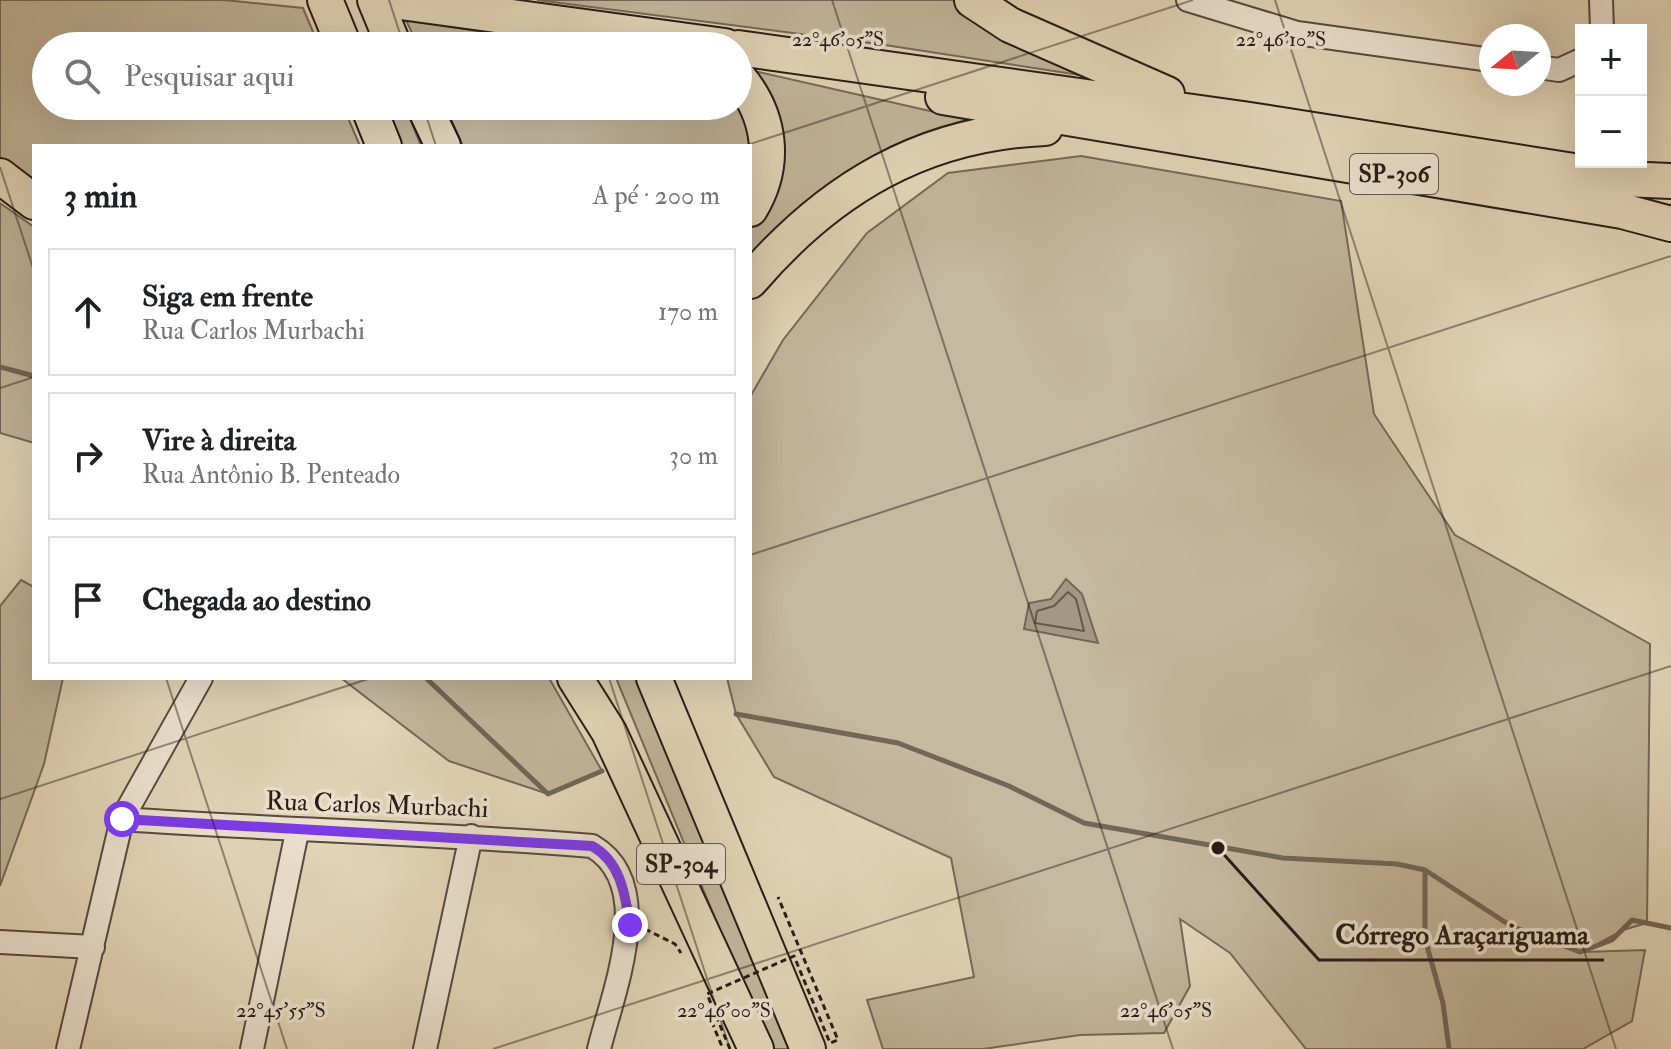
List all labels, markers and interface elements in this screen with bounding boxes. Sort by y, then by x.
north arrow [1479,24,1551,96]
map controls [1575,24,1647,168]
button: + [1575,24,1647,96]
text: 22°46'05"S [792,27,884,52]
text: 22°46'10"S [1236,27,1326,52]
search box [32,32,752,120]
icon: search [60,54,104,98]
text: Pesquisar aqui [124,58,294,95]
button: − [1575,96,1647,168]
road number: SP-306 [1350,154,1438,194]
text: 3 min [64,175,137,218]
text: A pé · 200 m [592,180,720,212]
text: Siga em frente [142,278,313,315]
icon: ahead [66,290,110,334]
text: 170 m [658,296,718,328]
text: Rua Carlos Murbachi [142,315,365,347]
text: Vire à direita [142,422,296,459]
icon: right [66,434,110,478]
text: 30 m [669,440,718,472]
text: Rua Antônio B. Penteado [142,459,400,491]
icon: arrive [66,578,110,622]
text: Chegada ao destino [142,582,371,619]
street label: Rua Carlos Murbachi [265,785,489,825]
route start [104,801,140,837]
road number: SP-304 [637,844,725,884]
route end [612,907,648,943]
callout: Córrego Araçariguama [1319,908,1604,960]
text: Córrego Araçariguama [1335,918,1590,953]
text: 22°45'55"S [236,998,326,1023]
text: 22°46'00"S [677,998,771,1023]
text: 22°46'05"S [1120,998,1212,1023]

